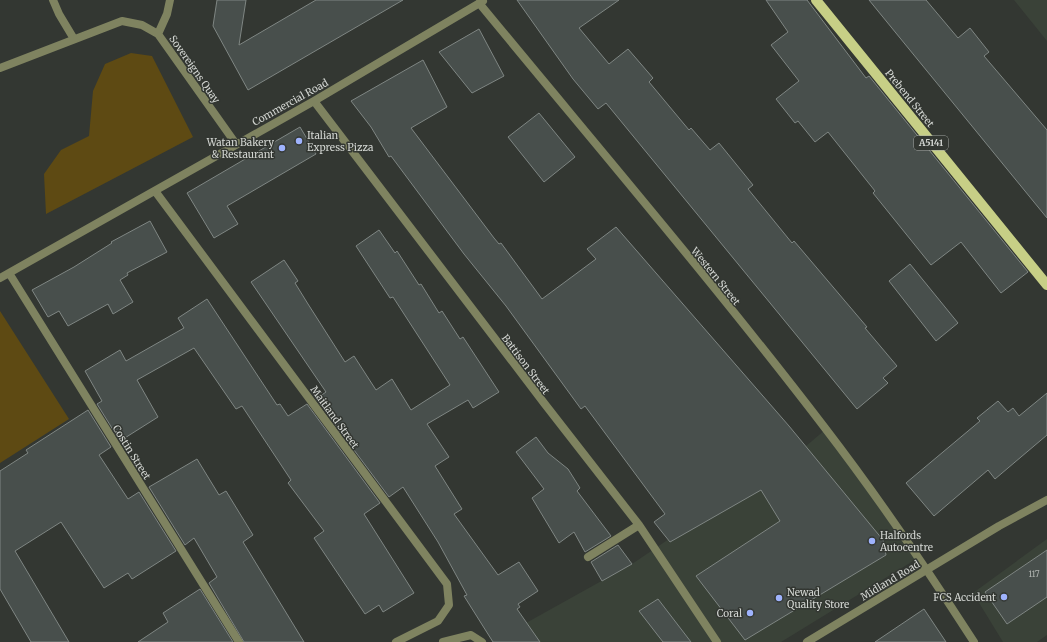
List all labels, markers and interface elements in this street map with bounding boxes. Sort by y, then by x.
street label: Sovereigns Quay [166,33,223,106]
street label: Prebend Street [882,67,937,130]
street label: Commercial Road [250,76,331,129]
place label: Italian Express Pizza [307,129,374,154]
place label: Watan Bakery & Restaurant [206,136,274,161]
marker: Italian Express Pizza [294,136,304,146]
road number: A5141 [914,136,948,150]
marker: Watan Bakery & Restaurant [277,143,287,153]
street label: Western Street [688,244,743,308]
street label: Battison Street [499,332,552,397]
street label: Maitland Street [307,383,362,451]
street label: Costin Street [110,423,154,482]
place label: Halfords Autocentre [879,529,933,554]
marker: Halfords Autocentre [867,536,877,546]
street label: Midland Road [858,558,922,603]
house number: 117 [1028,569,1040,579]
place label: Newad Quality Store [787,586,849,611]
place label: FCS Accident [933,591,996,604]
marker: FCS Accident [999,592,1009,602]
marker: Newad Quality Store [774,593,784,603]
place label: Coral [717,607,742,620]
marker: Coral [745,608,755,618]

